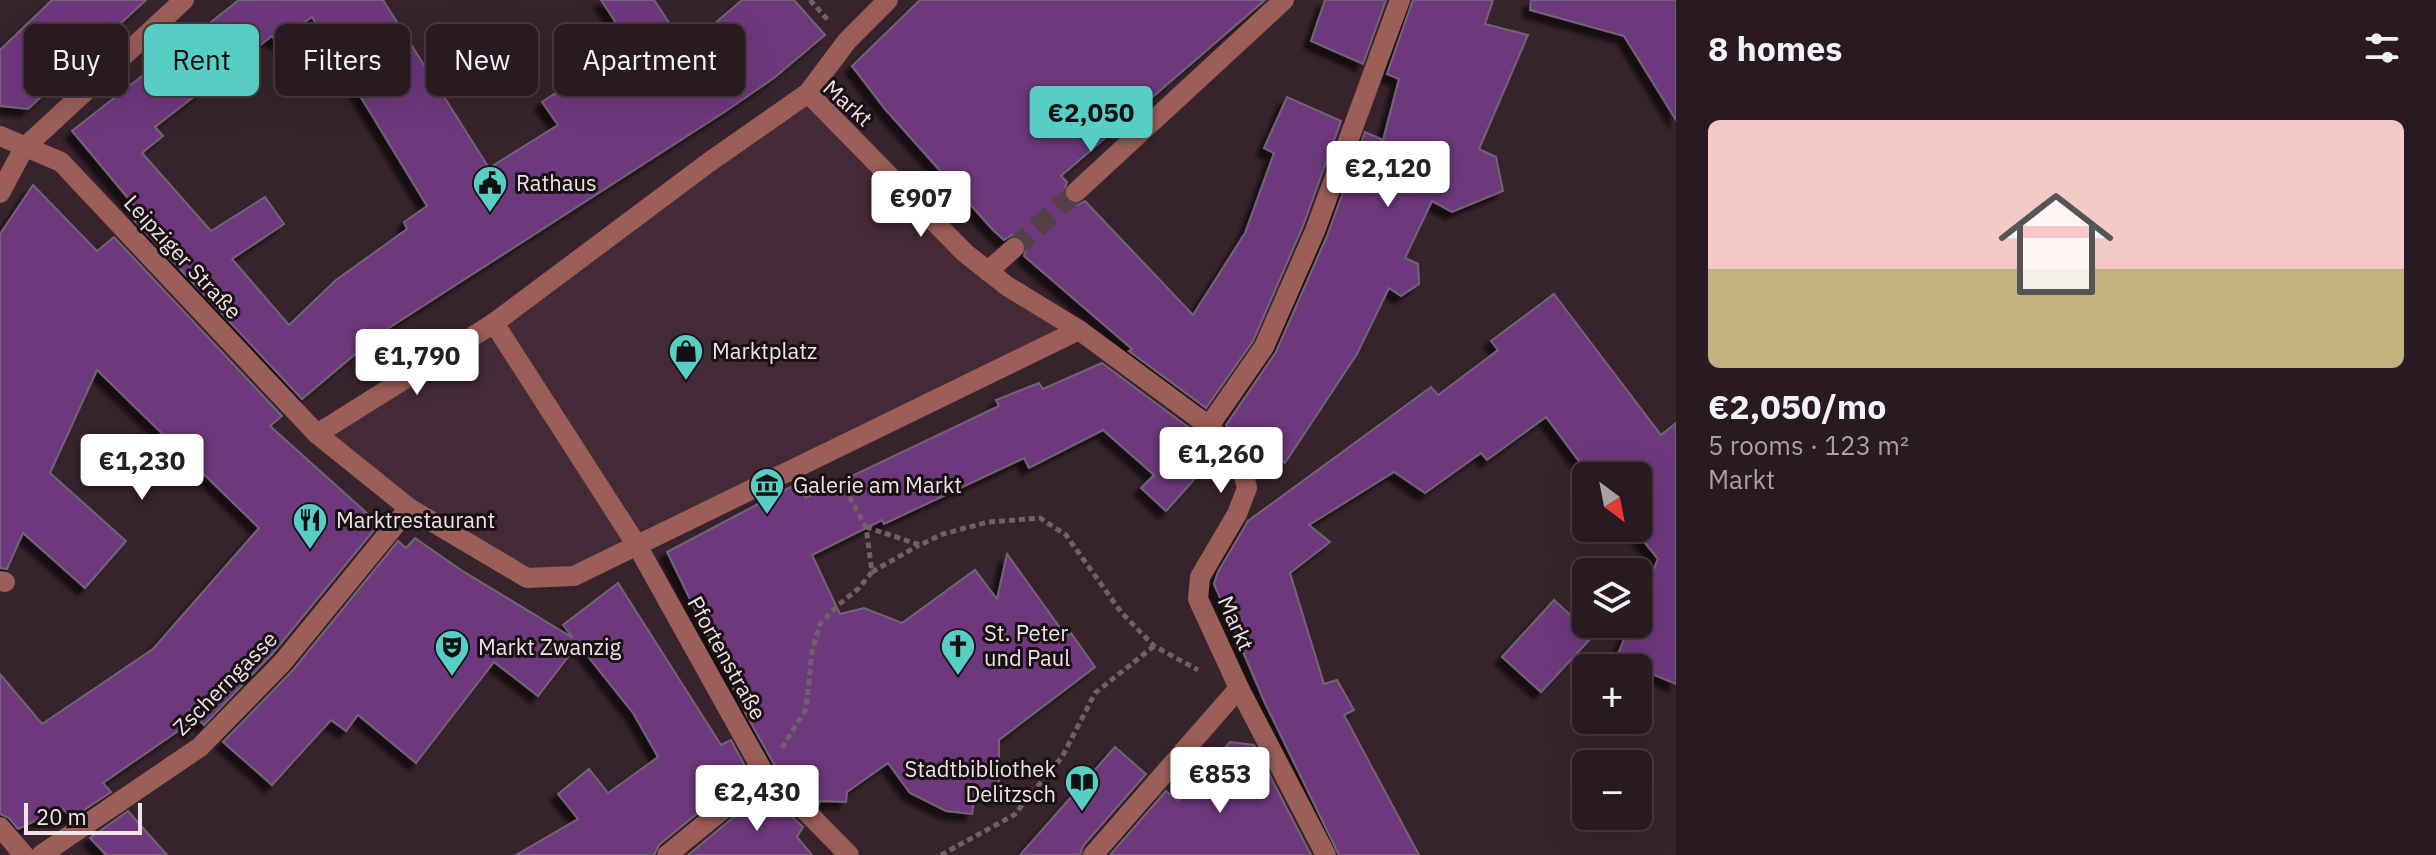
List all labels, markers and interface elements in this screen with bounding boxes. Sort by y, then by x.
chip: Buy [24,24,128,96]
chip: Rent [144,24,259,96]
chip: Filters [275,24,410,96]
chip: New [426,24,538,96]
chip: Apartment [554,24,745,96]
text: 8 homes [1708,26,1843,70]
icon: filters [2360,26,2404,70]
street label: Markt [818,73,879,132]
pin: €2,050 [1026,86,1156,154]
text: €2,050 [1048,95,1134,129]
pin: €2,120 [1323,141,1453,209]
text: €2,120 [1345,150,1431,184]
public building icon: Rathaus [471,164,509,214]
place label: Rathaus [516,168,597,197]
pin: €907 [874,171,968,239]
icon: home [1984,172,2128,316]
text: €907 [889,180,953,214]
street label: Leipziger Straße [118,188,249,325]
pin: €1,790 [352,329,482,397]
shop icon: Marktplatz [667,332,705,382]
place label: Marktplatz [712,336,817,365]
text: €1,790 [374,338,460,372]
text: €2,050/mo [1708,384,1886,428]
pin: €1,260 [1156,427,1286,495]
text: 5 rooms · 123 m² [1708,428,1909,462]
pin: €1,230 [77,434,207,502]
text: €1,260 [1178,436,1264,470]
text: €1,230 [99,443,185,477]
north arrow [1572,462,1652,542]
map controls [1572,462,1652,830]
text: Markt [1708,462,1775,496]
museum icon: Galerie am Markt [748,466,786,516]
place label: Galerie am Markt [793,470,962,499]
restaurant icon: Marktrestaurant [291,501,329,551]
place label: Marktrestaurant [336,505,495,534]
button: layers [1572,558,1652,638]
street label: Pfortenstraße [681,591,773,725]
street label: Markt [1212,591,1261,655]
place label: St. Peter und Paul [984,618,1070,672]
street label: Zscherngasse [166,624,283,741]
church icon: St. Peter und Paul [939,627,977,677]
theatre icon: Markt Zwanzig [433,628,471,678]
place label: Markt Zwanzig [478,632,621,661]
button: + [1572,654,1652,734]
pin: €853 [1173,747,1267,815]
button: − [1572,750,1652,830]
place label: Stadtbibliothek Delitzsch [905,754,1056,808]
text: €853 [1188,756,1252,790]
library icon: Stadtbibliothek Delitzsch [1063,763,1101,813]
pin: €2,430 [692,765,822,833]
text: €2,430 [714,774,800,808]
scale bar [24,799,142,835]
text: 20 m [36,802,87,831]

